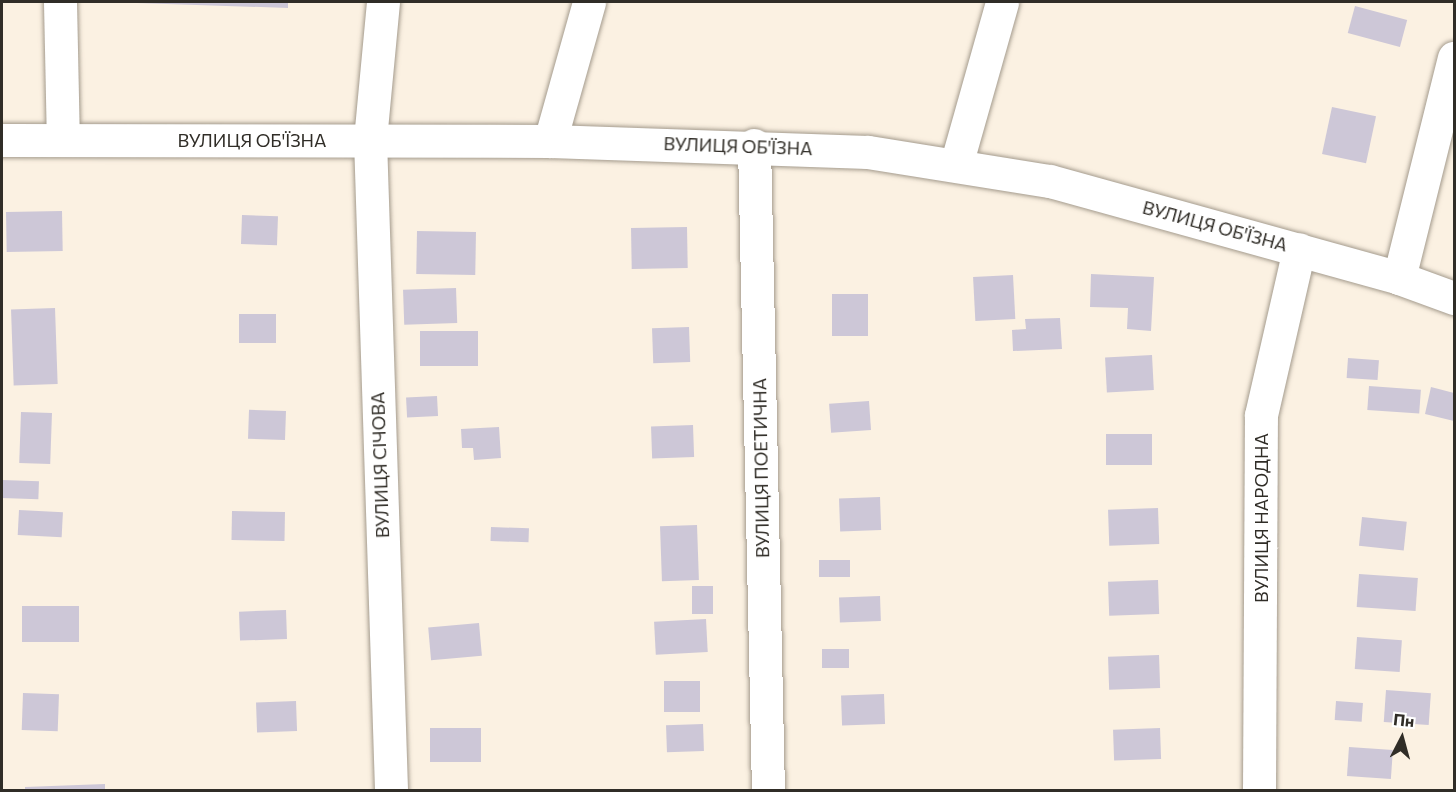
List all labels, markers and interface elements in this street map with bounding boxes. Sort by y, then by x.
street label: ВУЛИЦЯ ОБ'ЇЗНА [177,129,327,151]
street label: ВУЛИЦЯ ОБ'ЇЗНА [663,133,813,159]
street label: ВУЛИЦЯ ОБ'ЇЗНА [1140,196,1290,256]
street label: ВУЛИЦЯ ПОЕТИЧНА [749,378,773,558]
street label: ВУЛИЦЯ СІЧОВА [367,391,393,539]
street label: ВУЛИЦЯ НАРОДНА [1250,433,1272,603]
north arrow [1372,708,1432,768]
text: Пн [1392,709,1415,730]

